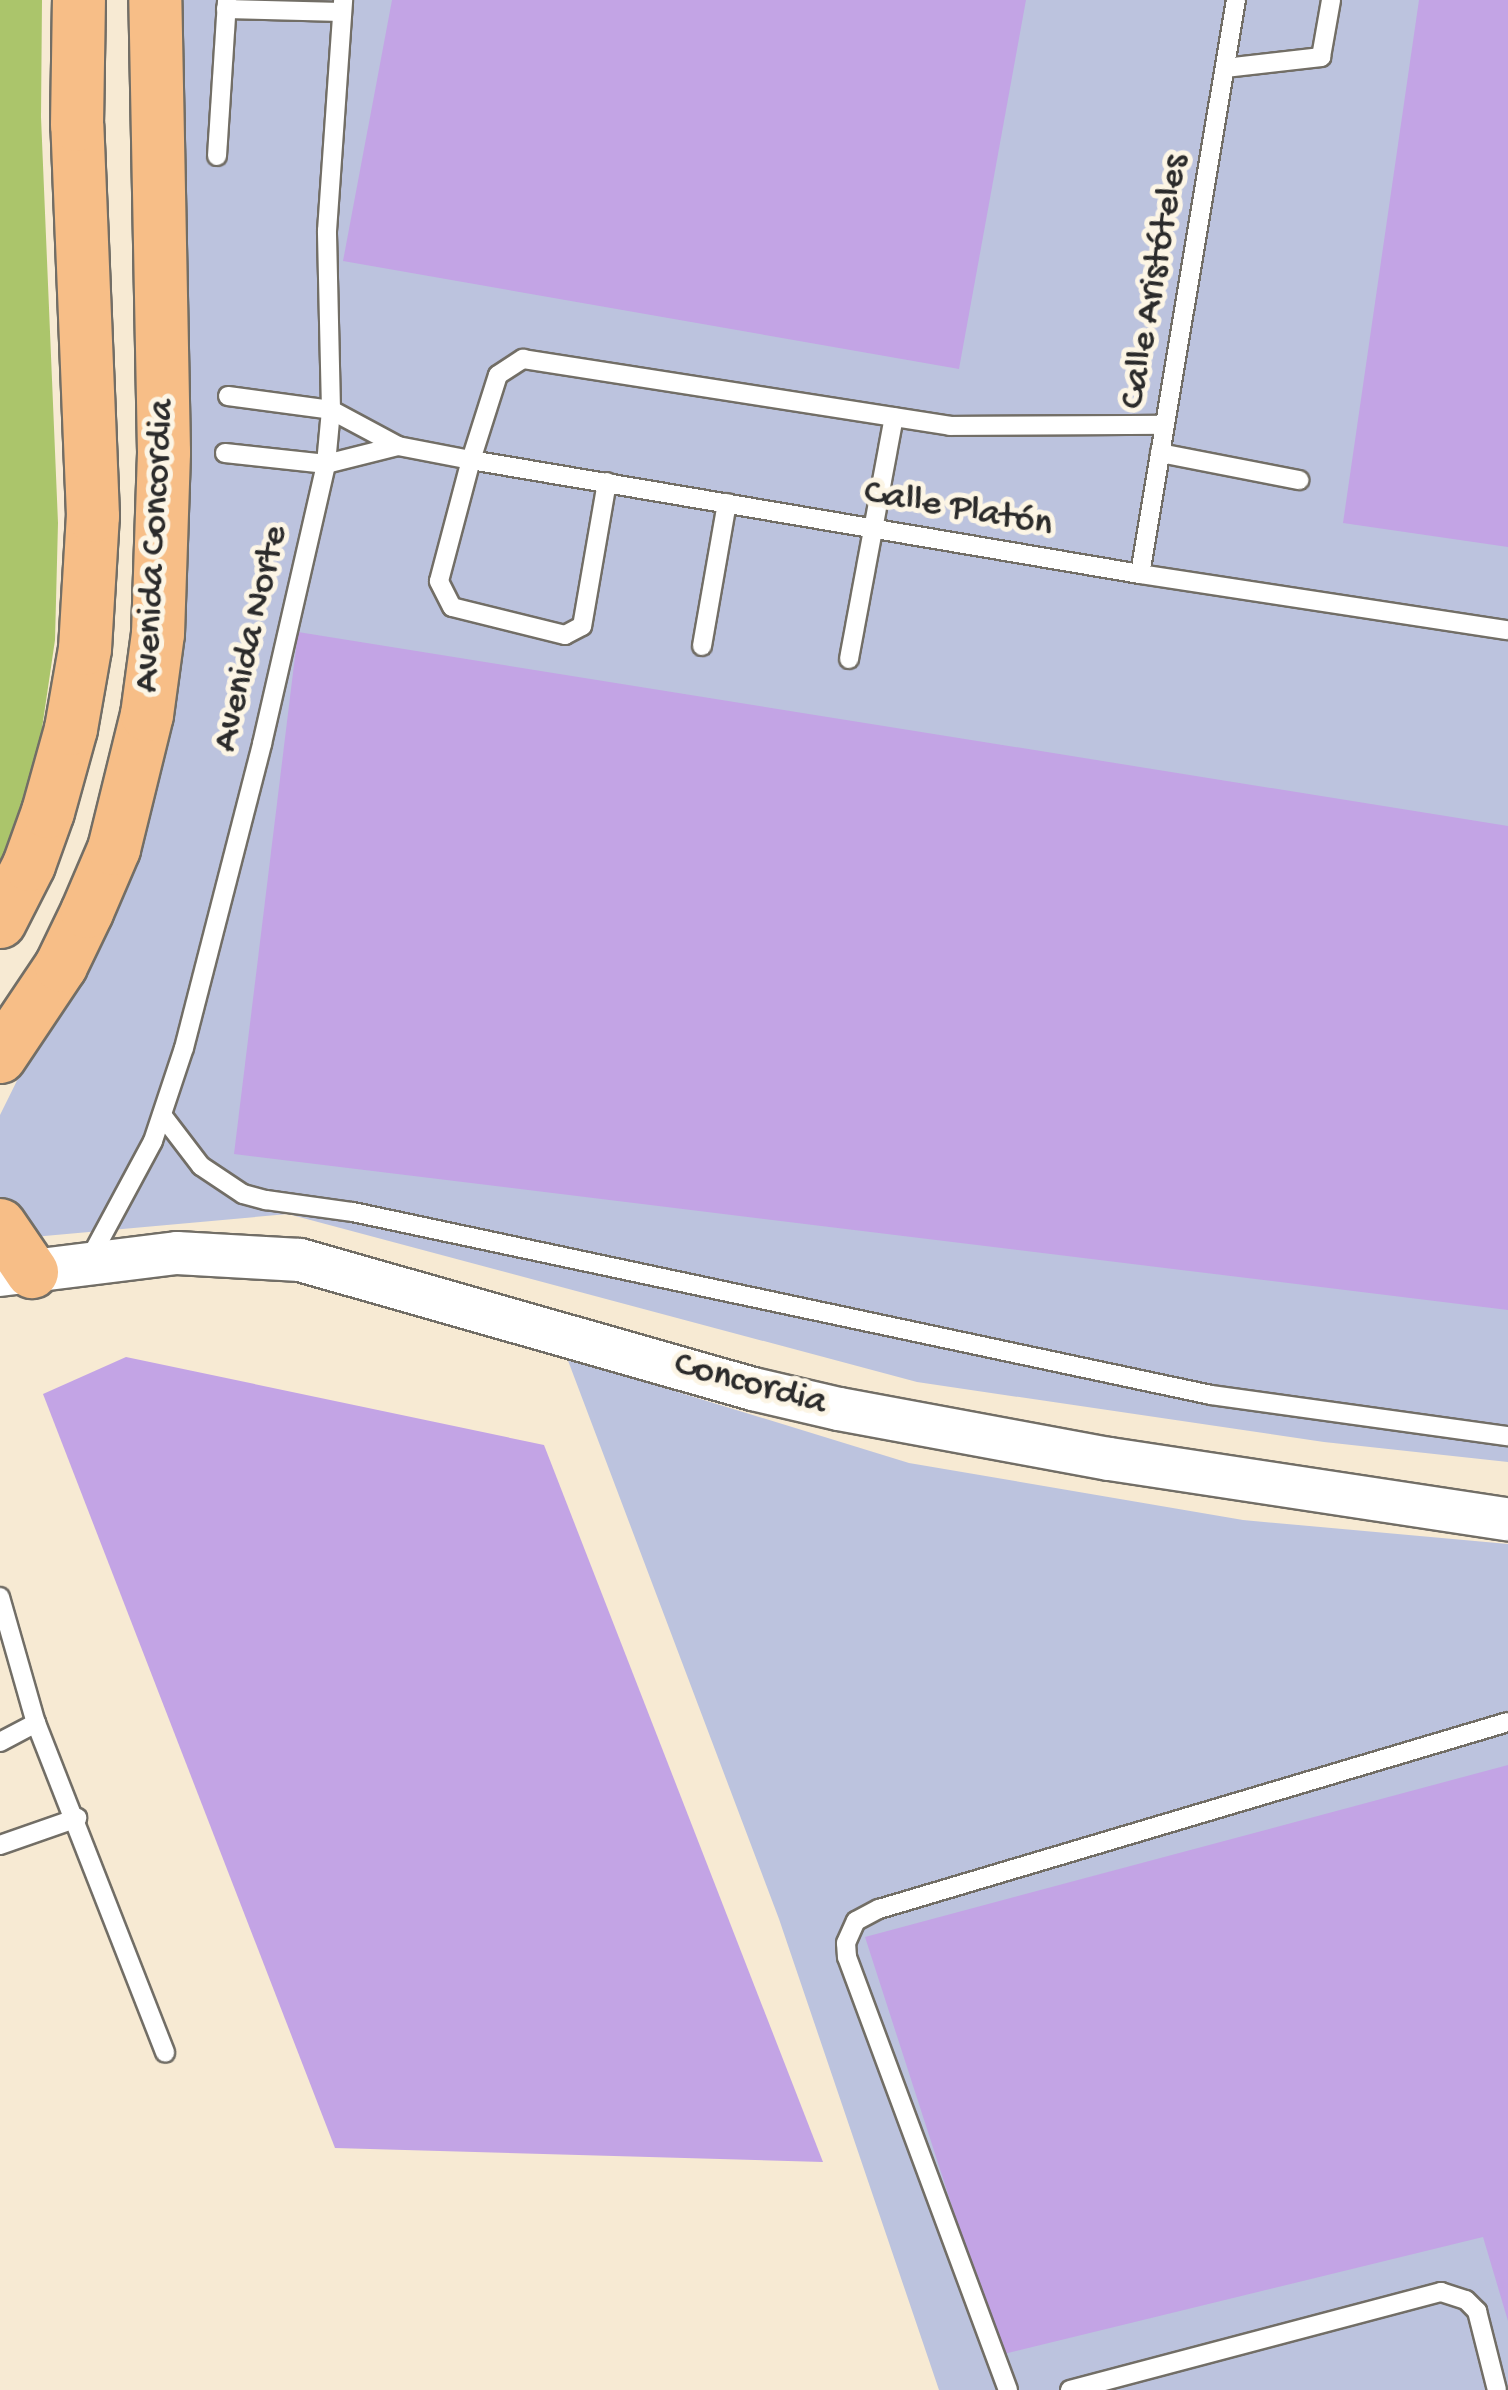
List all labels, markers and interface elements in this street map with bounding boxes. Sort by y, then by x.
street label: Calle Aristóteles [1111,151,1201,413]
street label: Avenida Concordia [126,398,186,694]
street label: Calle Platón [860,471,1056,549]
street label: Avenida Norte [204,522,300,756]
street label: Concordia [669,1343,831,1427]

